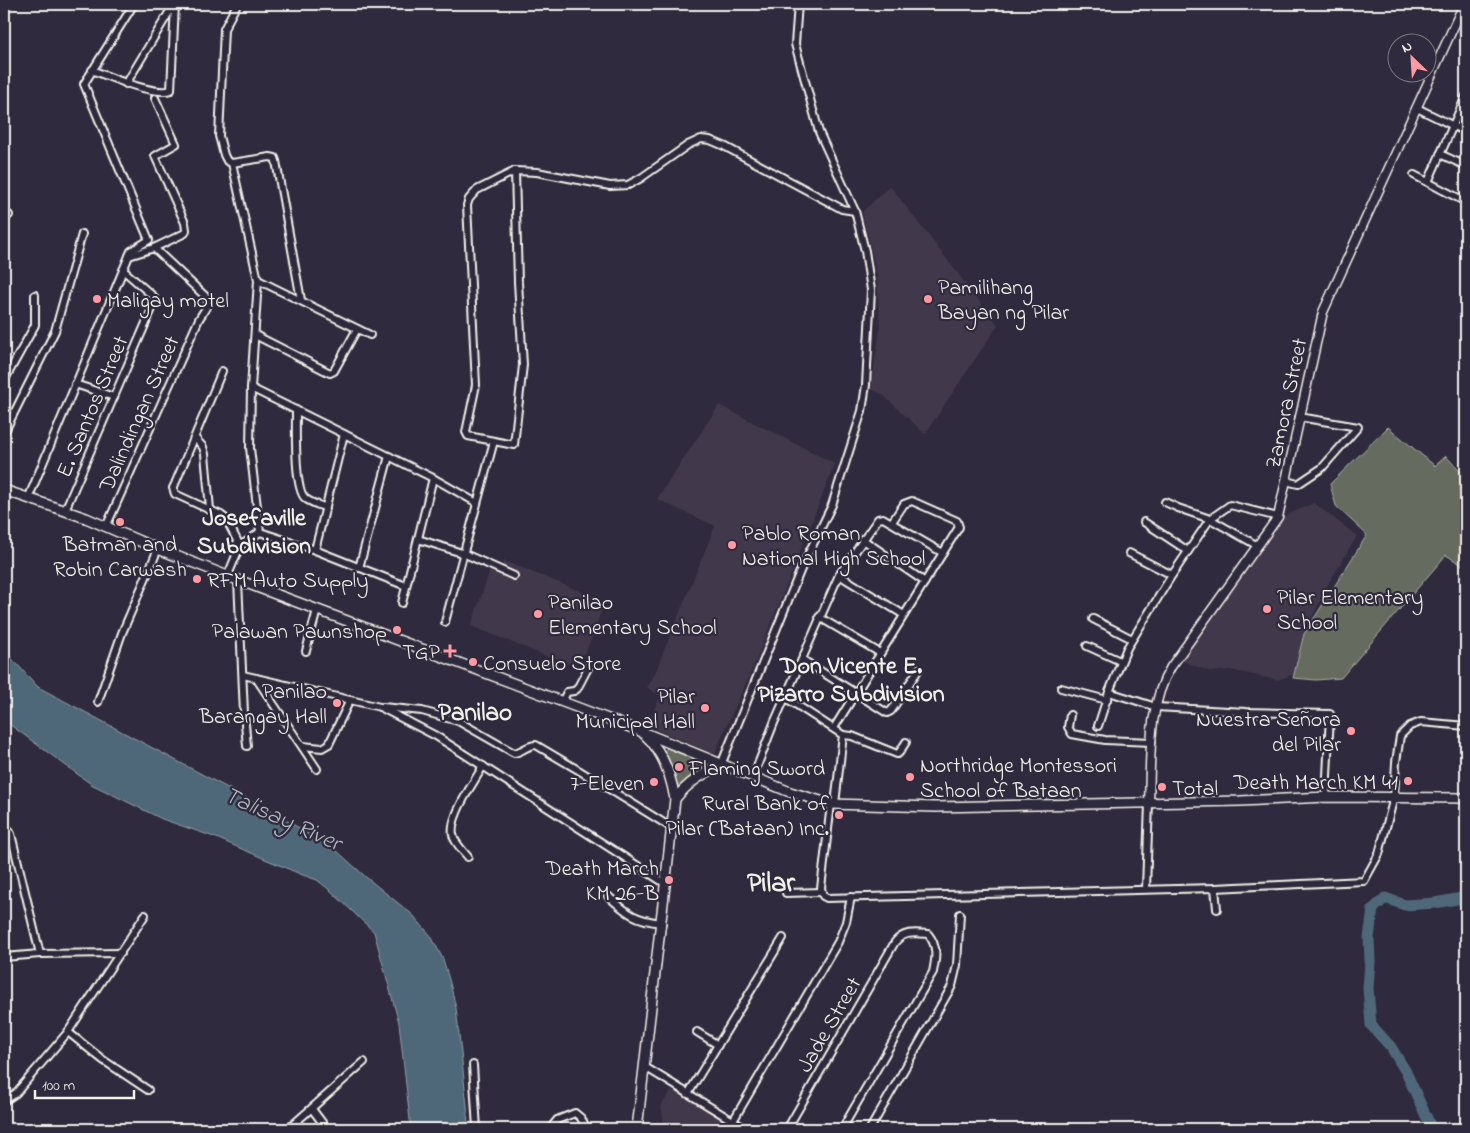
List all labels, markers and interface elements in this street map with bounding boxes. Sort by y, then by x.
north arrow [1388,32,1438,82]
text: N [1398,36,1416,59]
place label: Pamilihang Bayan ng Pilar [937,273,1069,331]
place label: Maligay motel [107,286,229,319]
marker: Maligay motel [91,293,103,305]
marker: Pamilihang Bayan ng Pilar [922,293,934,305]
street label: E. Santos Street [50,331,138,483]
street label: Dalindingan Street [92,331,191,498]
street label: Zamora Street [1259,335,1317,472]
district label: Josefaville Subdivision [197,502,311,565]
marker: Batman and Robin Carwash [114,516,126,528]
place label: Pablo Roman National High School [742,519,925,577]
place label: Batman and Robin Carwash [53,530,187,587]
marker: Pablo Roman National High School [726,539,738,551]
place label: RFM Auto Supply [207,566,369,599]
marker: RFM Auto Supply [191,573,203,585]
place label: Pilar Elementary School [1277,583,1423,640]
place label: Panilao Elementary School [548,588,717,646]
marker: Pilar Elementary School [1261,603,1273,615]
marker: Panilao Elementary School [532,608,544,620]
place label: Palawan Pawnshop [212,617,387,649]
marker: Palawan Pawnshop [391,624,403,636]
place label: TGP [402,638,441,670]
marker: TGP [444,645,456,657]
place label: Consuelo Store [483,649,621,681]
district label: Don Vicente E. Pizarro Subdivision [757,650,945,713]
marker: Consuelo Store [467,656,479,668]
place label: Panilao Barangay Hall [198,677,327,735]
place label: Pilar Municipal Hall [575,682,695,739]
district label: Panilao [438,696,512,732]
marker: Panilao Barangay Hall [331,697,343,709]
marker: Pilar Municipal Hall [699,702,711,714]
place label: Nuestra Señora del Pilar [1196,705,1341,762]
marker: Nuestra Señora del Pilar [1345,725,1357,737]
place label: Northridge Montessori School of Bataan [920,751,1117,808]
place label: Flaming Sword [688,754,825,787]
marker: Flaming Sword [673,761,685,773]
place label: Death March KM 41 [1232,768,1398,800]
place label: 7-Eleven [570,769,644,801]
marker: Northridge Montessori School of Bataan [904,771,916,783]
place label: Total [1172,774,1218,806]
marker: Death March KM 41 [1402,775,1414,787]
marker: 7-Eleven [648,776,660,788]
water label: Talisay River [218,779,349,863]
marker: Total [1156,781,1168,793]
place label: Rural Bank of Pilar (Bataan) Inc. [666,789,830,846]
marker: Rural Bank of Pilar (Bataan) Inc. [833,809,845,821]
place label: Death March KM 26-B [545,854,659,911]
district label: Pilar [747,864,796,905]
marker: Death March KM 26-B [663,874,675,886]
street label: Jade Street [790,971,871,1079]
scale bar [35,1068,134,1100]
text: 100 m [42,1075,75,1097]

